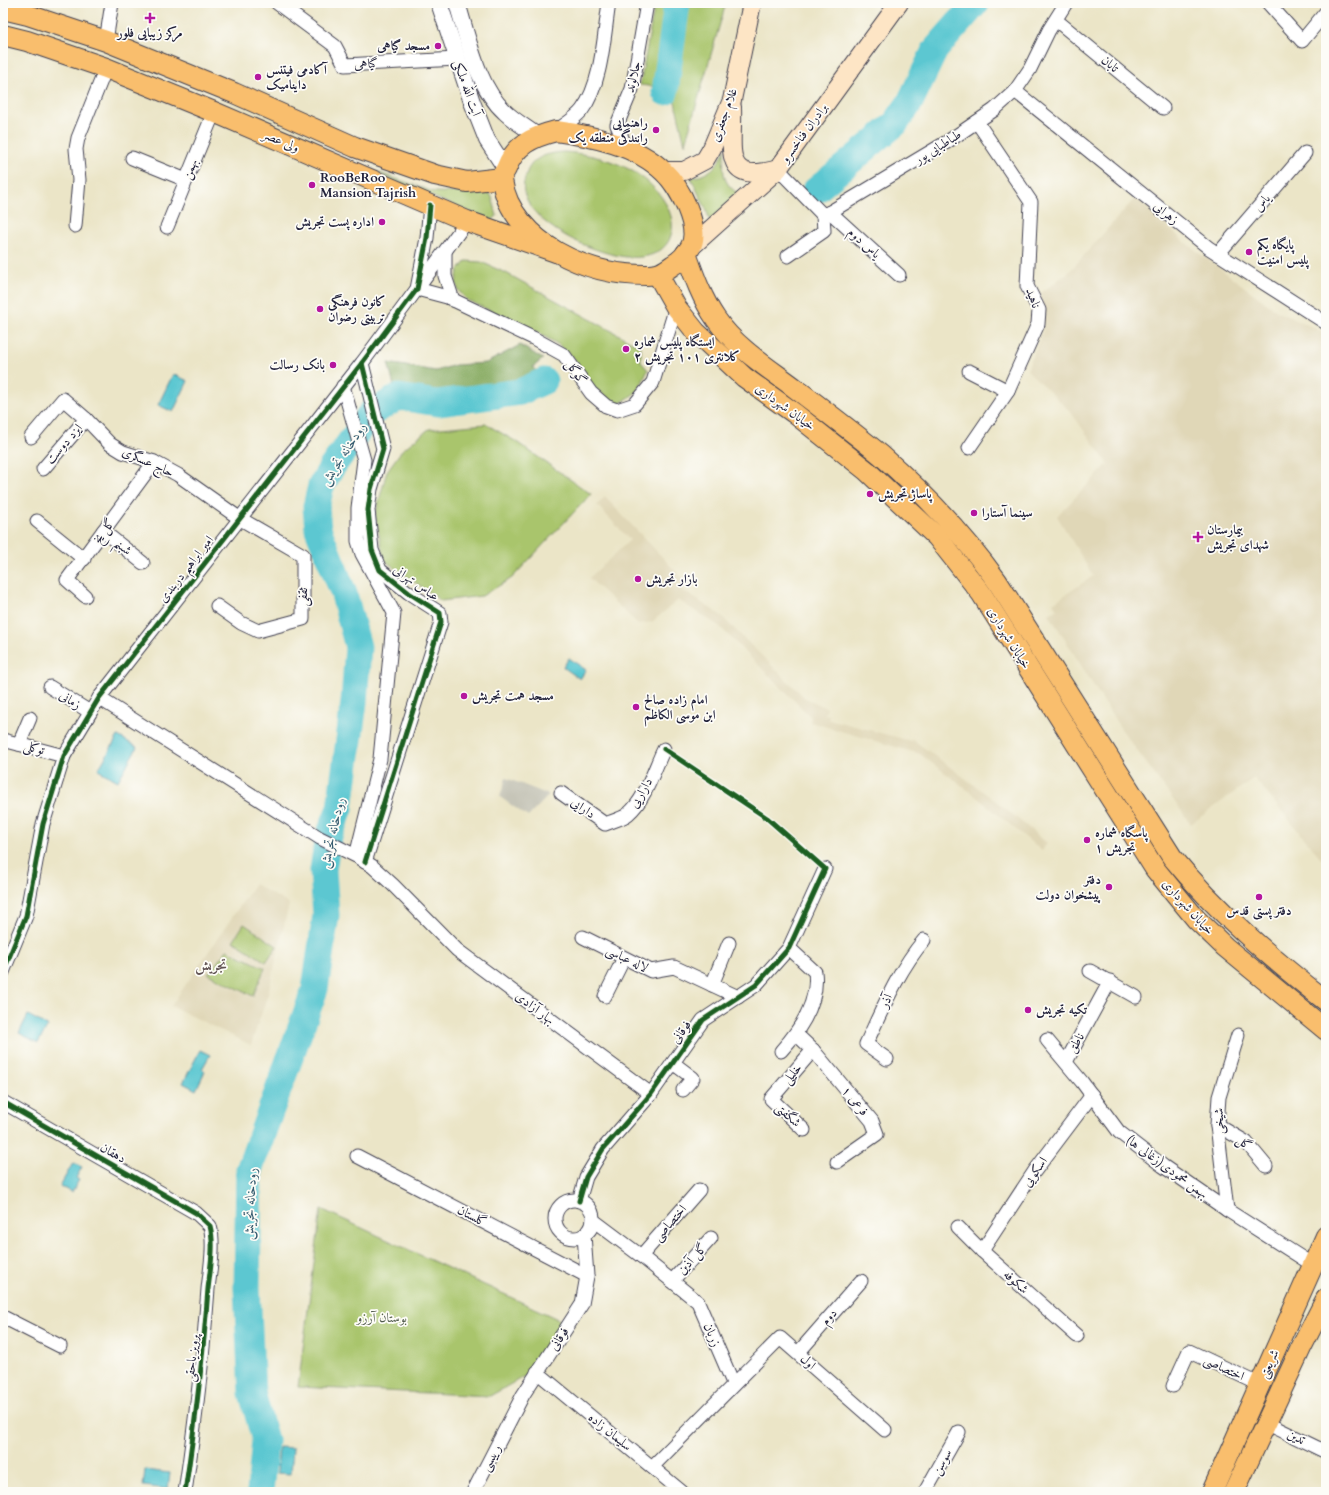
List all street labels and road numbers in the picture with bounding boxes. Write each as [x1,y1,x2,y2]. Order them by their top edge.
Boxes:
street label: تابان [1097,51,1123,77]
street label: گیاهی [354,54,378,74]
street label: آیت الله ملکی [449,57,488,120]
street label: جلالوند [621,59,645,95]
street label: غلام جعفری [706,86,744,145]
street label: برادران فناخسرو [775,99,832,168]
street label: ولی عصر [258,125,302,157]
street label: طباطبایی پور [909,126,965,170]
street label: بهمن [178,156,202,182]
street label: یاس [1249,189,1276,216]
street label: زهرایی [1149,197,1183,229]
street label: یاس دوم [842,223,886,265]
street label: ناهید [1021,285,1045,311]
street label: گوگل [561,356,591,388]
street label: خیابان شهرداری [751,379,819,435]
street label: ایزد دوست [41,420,87,468]
street label: حاج عسگری [118,443,177,483]
street label: گل یخ [89,515,121,549]
street label: امیر ابراهیم دربندی [154,532,221,609]
street label: شبنم [108,534,136,563]
street label: عباس تهرانی [389,561,443,605]
street label: ثقفی [294,587,313,607]
street label: خیابان شهرداری [983,604,1035,672]
street label: زمانی [56,686,84,714]
street label: توکلی [21,737,47,760]
street label: داراریی [625,774,657,812]
street label: دارایی [567,793,599,823]
street label: خیابان شهرداری [1158,875,1218,939]
street label: لاله عباسی [603,941,651,977]
street label: بهار آزادی [512,987,558,1029]
street label: آذر [874,990,898,1013]
street label: فوقانی [667,1017,696,1047]
street label: ناطق [1063,1030,1089,1056]
street label: خلیلی [778,1060,807,1089]
street label: فرعی ۱ [837,1082,873,1120]
street label: شگفتی [771,1098,805,1132]
street label: شیخی [1210,1108,1228,1134]
street label: بهمن محمودی(زغالی ها) [1122,1131,1212,1203]
street label: گل [1232,1131,1256,1155]
street label: دهقان [97,1138,129,1168]
street label: اسکویی [1018,1153,1052,1191]
street label: گلستان [454,1201,490,1231]
street label: اختصاصی [649,1201,691,1245]
street label: گل آذین [673,1239,711,1279]
street label: شکوفه [999,1266,1033,1298]
street label: دوم [817,1305,843,1331]
street label: زربان [699,1320,725,1350]
street label: فوقانی [545,1324,573,1354]
street label: پرویز یاحقی [181,1332,205,1383]
street label: شریعتی [1255,1347,1283,1381]
street label: اول [796,1350,820,1374]
street label: اختصاصی [1201,1351,1248,1385]
street label: سلیمان زاده [584,1409,636,1455]
street label: تدین [1284,1425,1309,1449]
street label: رییسی [476,1441,506,1475]
street label: سوسن [927,1446,957,1478]

